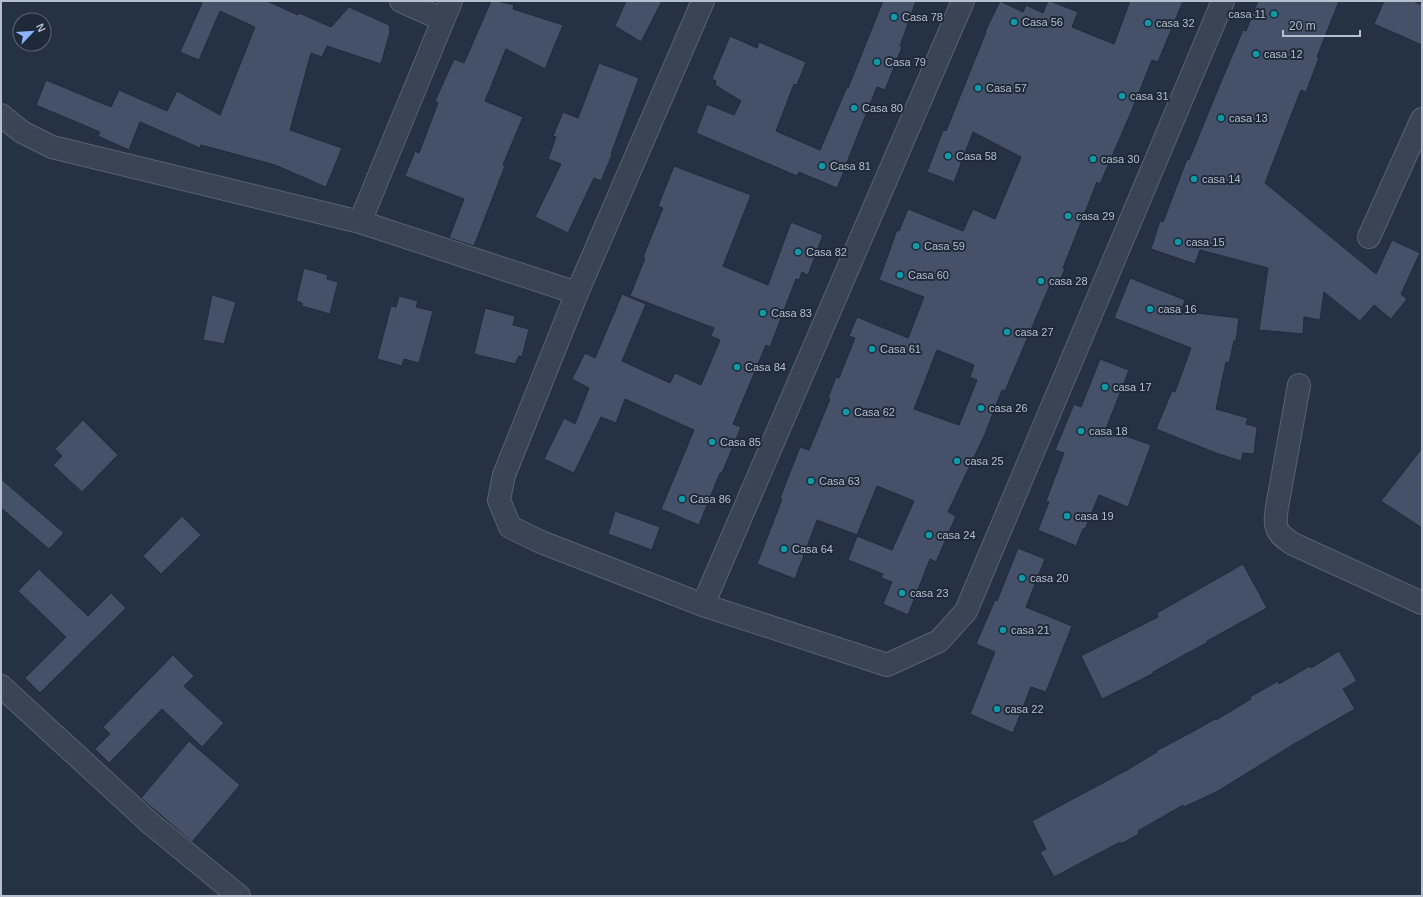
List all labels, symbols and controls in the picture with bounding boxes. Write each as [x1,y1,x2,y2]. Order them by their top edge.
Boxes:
place label: casa 11 [1228,8,1266,20]
marker: casa 11 [1269,9,1279,19]
place label: Casa 78 [902,11,943,23]
north arrow [12,12,52,52]
marker: Casa 78 [889,12,899,22]
scale bar [1283,12,1360,38]
place label: Casa 56 [1022,16,1063,28]
marker: Casa 56 [1009,17,1019,27]
place label: casa 32 [1156,17,1195,29]
marker: casa 32 [1143,18,1153,28]
text: 20 m [1289,19,1316,33]
text: N [34,22,48,34]
place label: casa 12 [1264,48,1303,60]
marker: casa 12 [1251,49,1261,59]
place label: Casa 79 [885,56,926,68]
marker: Casa 79 [872,57,882,67]
place label: Casa 57 [986,82,1027,94]
marker: Casa 57 [973,83,983,93]
place label: casa 31 [1130,90,1169,102]
marker: casa 31 [1117,91,1127,101]
place label: Casa 80 [862,102,903,114]
marker: Casa 80 [849,103,859,113]
place label: casa 13 [1229,112,1268,124]
marker: casa 13 [1216,113,1226,123]
place label: Casa 58 [956,150,997,162]
marker: Casa 58 [943,151,953,161]
place label: casa 30 [1101,153,1140,165]
marker: casa 30 [1088,154,1098,164]
place label: Casa 81 [830,160,871,172]
marker: Casa 81 [817,161,827,171]
place label: casa 14 [1202,173,1241,185]
marker: casa 14 [1189,174,1199,184]
place label: casa 29 [1076,210,1115,222]
marker: casa 29 [1063,211,1073,221]
place label: casa 15 [1186,236,1225,248]
marker: casa 15 [1173,237,1183,247]
place label: Casa 59 [924,240,965,252]
marker: Casa 59 [911,241,921,251]
place label: Casa 82 [806,246,847,258]
marker: Casa 82 [793,247,803,257]
place label: Casa 60 [908,269,949,281]
marker: Casa 60 [895,270,905,280]
place label: casa 28 [1049,275,1088,287]
marker: casa 28 [1036,276,1046,286]
place label: casa 16 [1158,303,1197,315]
marker: casa 16 [1145,304,1155,314]
place label: Casa 83 [771,307,812,319]
marker: Casa 83 [758,308,768,318]
place label: casa 27 [1015,326,1054,338]
marker: casa 27 [1002,327,1012,337]
place label: Casa 61 [880,343,921,355]
marker: Casa 61 [867,344,877,354]
place label: Casa 84 [745,361,786,373]
marker: Casa 84 [732,362,742,372]
place label: casa 17 [1113,381,1152,393]
marker: casa 17 [1100,382,1110,392]
place label: casa 26 [989,402,1028,414]
marker: casa 26 [976,403,986,413]
place label: Casa 62 [854,406,895,418]
marker: Casa 62 [841,407,851,417]
place label: casa 18 [1089,425,1128,437]
marker: casa 18 [1076,426,1086,436]
place label: Casa 85 [720,436,761,448]
marker: Casa 85 [707,437,717,447]
place label: casa 25 [965,455,1004,467]
marker: casa 25 [952,456,962,466]
place label: Casa 63 [819,475,860,487]
marker: Casa 63 [806,476,816,486]
place label: Casa 86 [690,493,731,505]
marker: Casa 86 [677,494,687,504]
place label: casa 19 [1075,510,1114,522]
marker: casa 19 [1062,511,1072,521]
place label: casa 24 [937,529,976,541]
marker: casa 24 [924,530,934,540]
place label: Casa 64 [792,543,833,555]
marker: Casa 64 [779,544,789,554]
place label: casa 20 [1030,572,1069,584]
marker: casa 20 [1017,573,1027,583]
place label: casa 23 [910,587,949,599]
marker: casa 23 [897,588,907,598]
place label: casa 21 [1011,624,1050,636]
marker: casa 21 [998,625,1008,635]
place label: casa 22 [1005,703,1044,715]
marker: casa 22 [992,704,1002,714]

